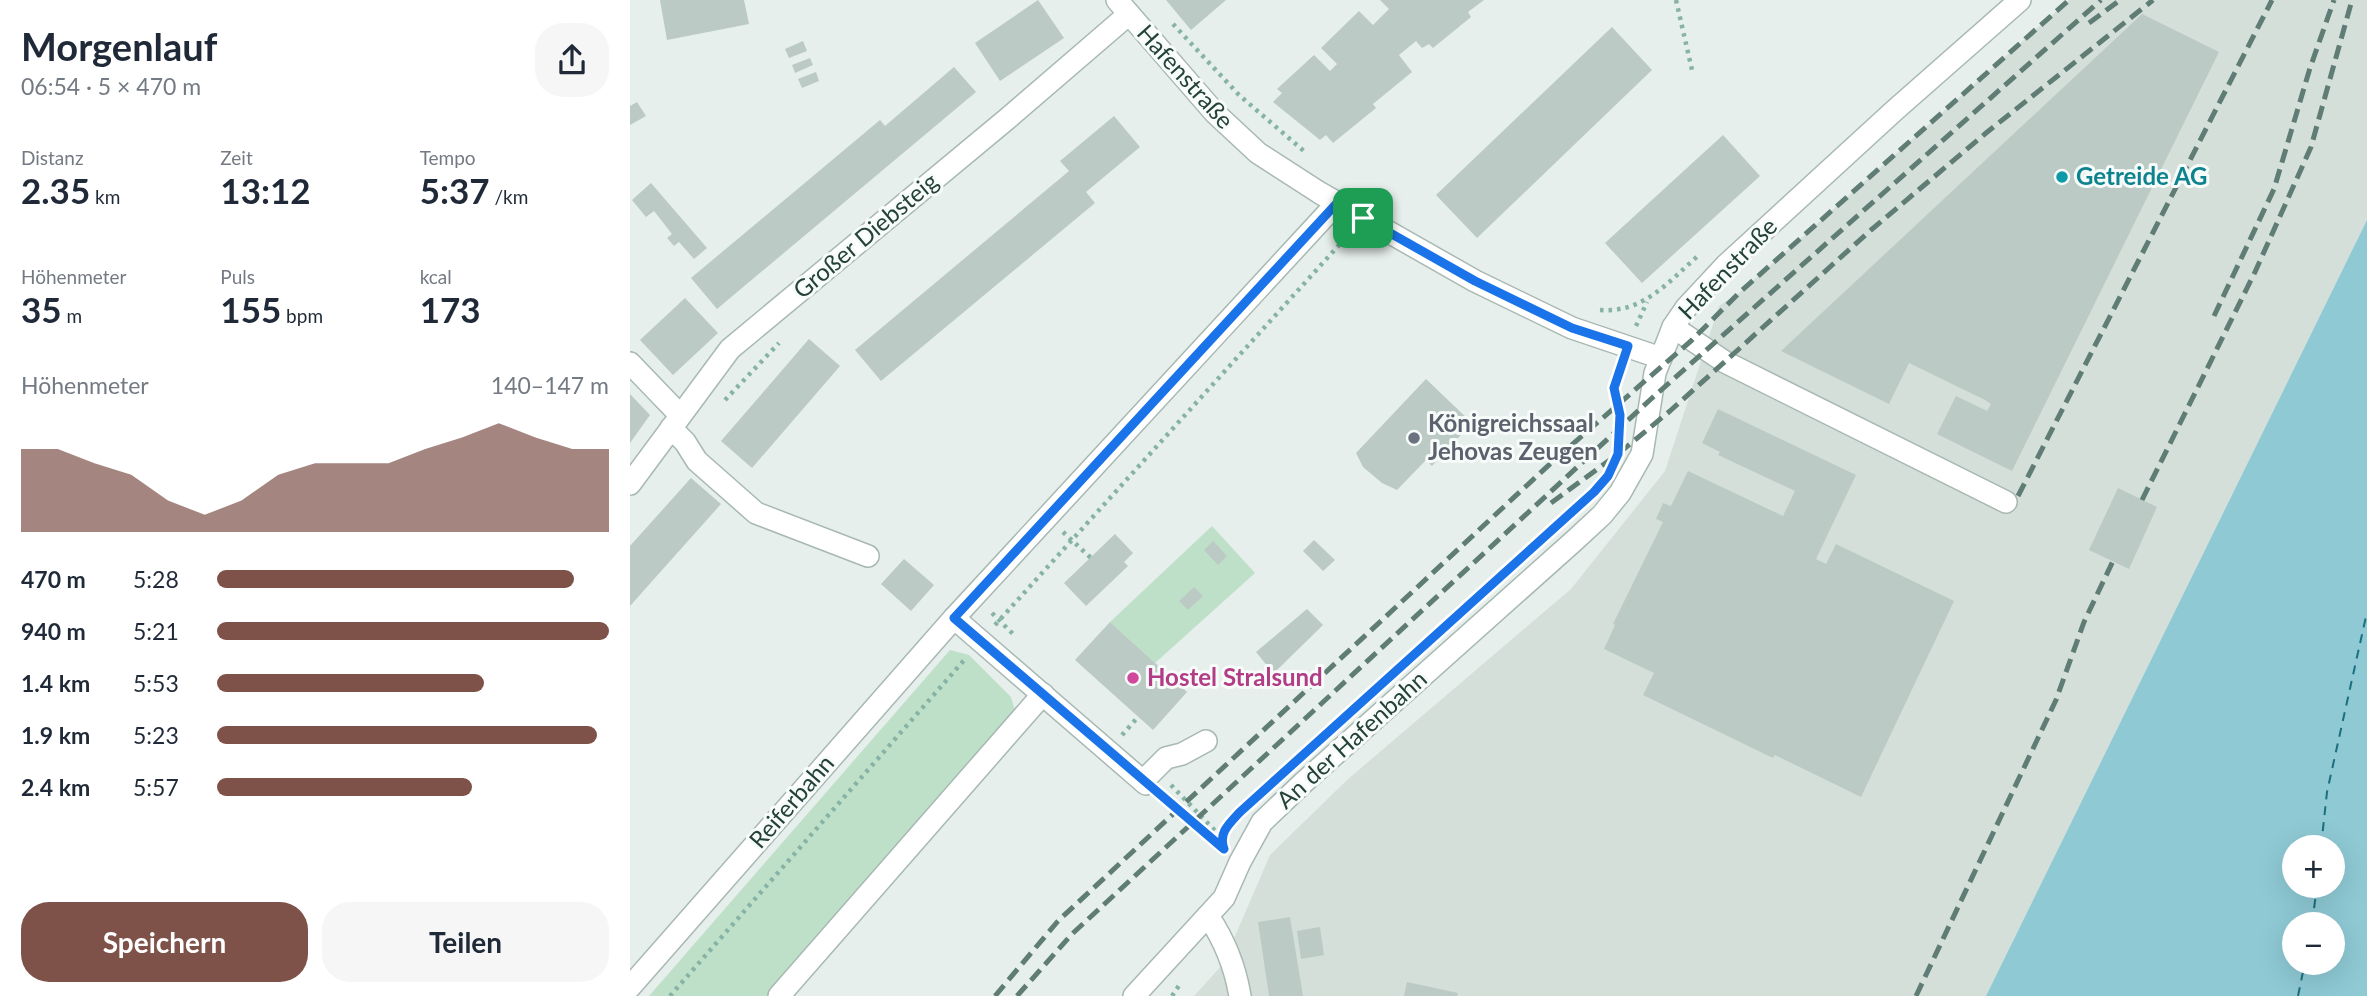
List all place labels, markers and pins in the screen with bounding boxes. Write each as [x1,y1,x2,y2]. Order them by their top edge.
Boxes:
place label: Getreide AG [2076,161,2207,190]
marker: Getreide AG [2054,169,2070,185]
pin [1333,188,1393,248]
place label: Königreichssaal Jehovas Zeugen [1428,408,1598,465]
marker: Königreichssaal Jehovas Zeugen [1406,430,1422,446]
place label: Hostel Stralsund [1147,662,1323,691]
marker: Hostel Stralsund [1125,670,1141,686]

